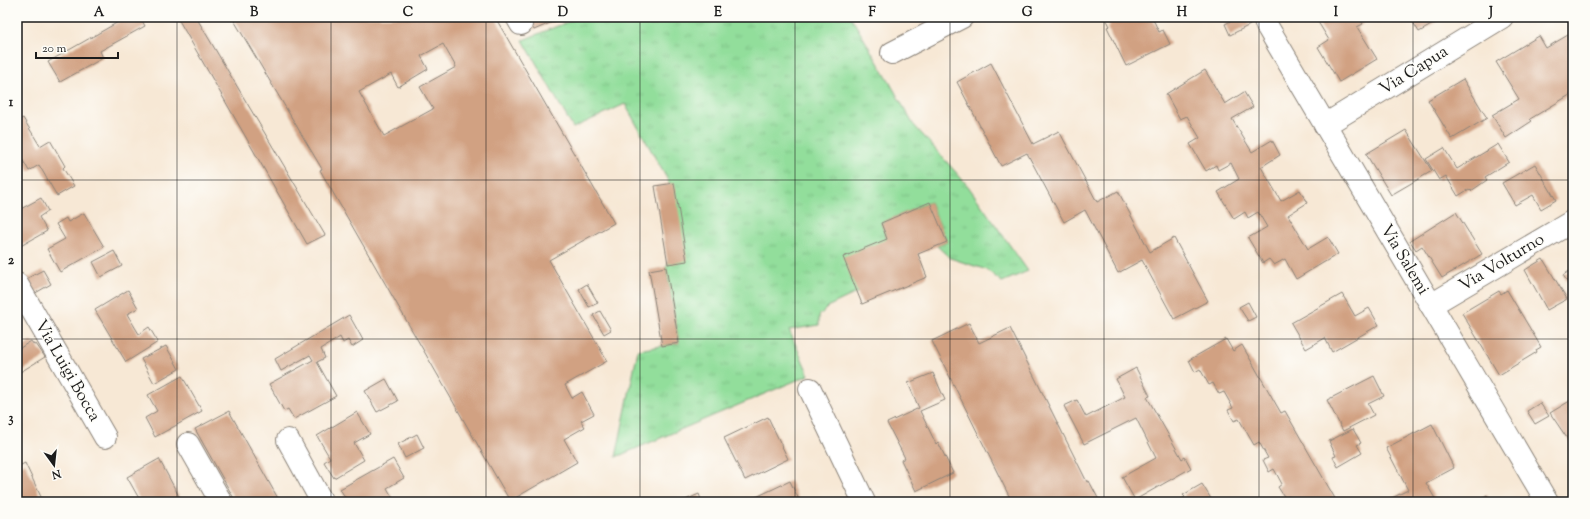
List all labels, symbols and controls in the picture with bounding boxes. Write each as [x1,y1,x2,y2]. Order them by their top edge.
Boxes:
text: A [94,4,105,22]
text: B [250,4,259,22]
text: C [403,4,413,22]
text: D [558,4,568,22]
text: E [714,4,722,22]
text: F [868,4,876,22]
text: G [1022,4,1033,22]
text: H [1177,4,1188,22]
text: I [1334,4,1339,22]
text: J [1488,4,1493,22]
scale bar [36,34,118,60]
text: 20 m [42,40,67,58]
street label: Via Capua [1375,40,1453,102]
text: 1 [9,94,14,112]
street label: Via Salemi [1374,220,1435,300]
street label: Via Volturno [1455,228,1549,298]
text: 2 [8,252,15,270]
street label: Via Luigi Bocca [28,316,106,426]
text: 3 [8,410,14,428]
north arrow [34,445,74,485]
text: N [50,465,64,483]

